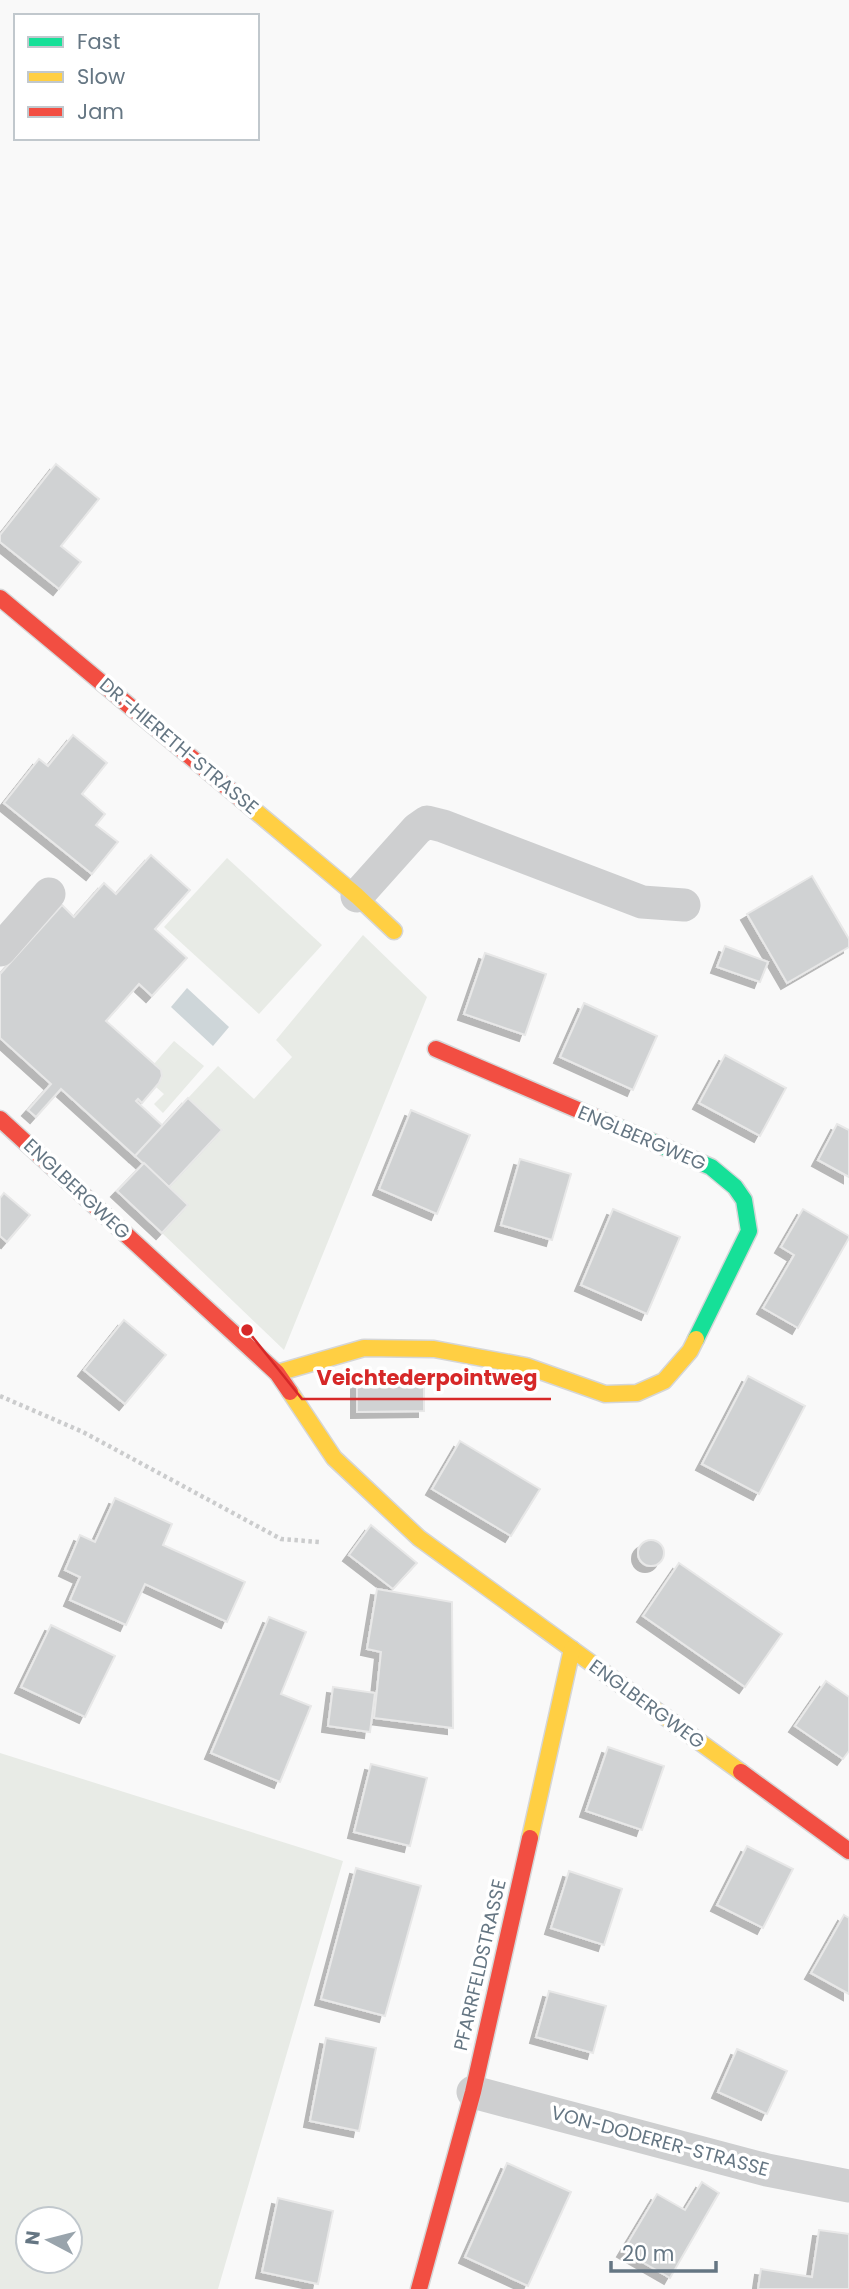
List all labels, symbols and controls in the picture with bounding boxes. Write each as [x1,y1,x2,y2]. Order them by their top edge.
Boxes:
legend [14,14,259,140]
text: Fast [77,27,120,56]
text: Slow [77,62,125,91]
text: Jam [77,97,124,126]
street label: DR.-HIERETH-STRASSE [94,671,264,821]
street label: ENGLBERGWEG [574,1099,710,1177]
street label: ENGLBERGWEG [18,1132,136,1246]
callout: Veichtederpointweg [302,1357,551,1399]
text: Veichtederpointweg [317,1363,537,1392]
street label: ENGLBERGWEG [584,1653,710,1755]
street label: PFARRFELDSTRASSE [447,1877,513,2053]
street label: VON-DODERER-STRASSE [548,2099,772,2183]
north arrow [14,2205,84,2275]
text: N [18,2229,47,2247]
scale bar [611,2230,716,2274]
text: 20 m [622,2239,675,2268]

